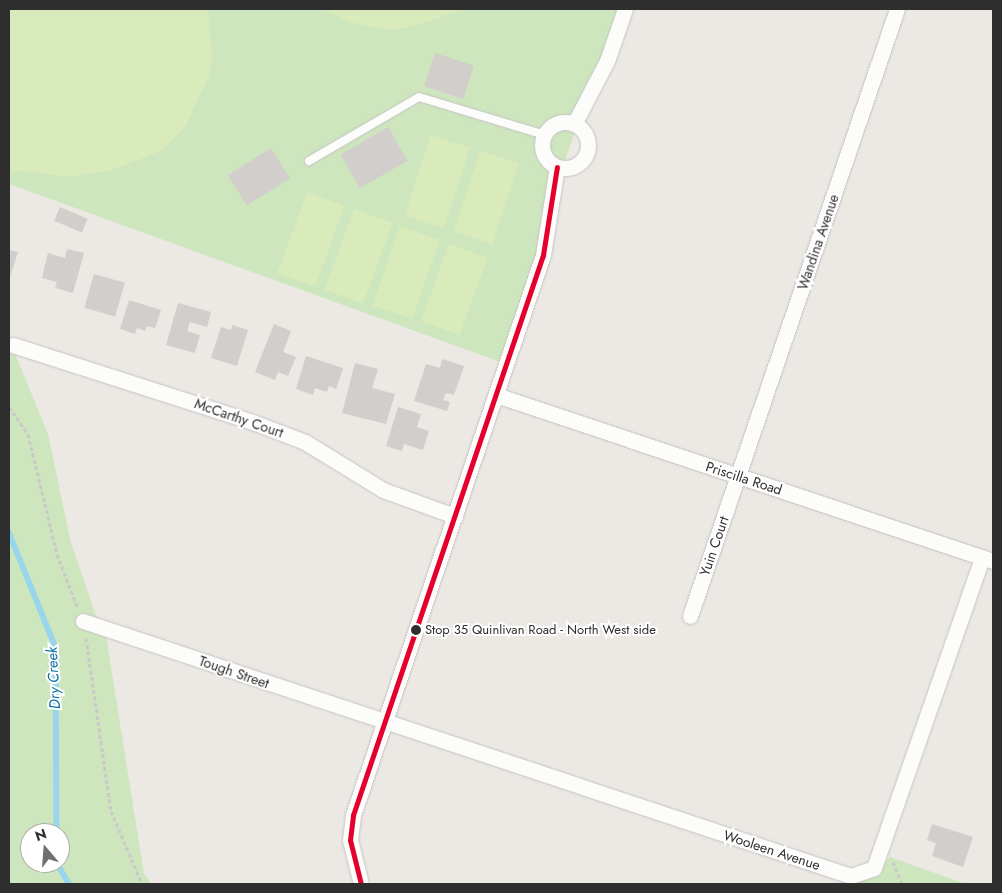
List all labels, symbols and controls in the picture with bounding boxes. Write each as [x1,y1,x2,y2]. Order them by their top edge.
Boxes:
street label: Wandina Avenue [794,192,842,292]
street label: McCarthy Court [192,395,286,441]
street label: Priscilla Road [704,458,784,498]
street label: Yuin Court [696,514,732,578]
place label: Stop 35 Quinlivan Road - North West side [425,622,656,638]
marker: Stop 35 Quinlivan Road - North West side [411,625,421,635]
water label: Dry Creek [43,646,65,710]
street label: Tough Street [197,652,271,692]
north arrow [20,823,70,873]
text: N [32,823,49,846]
street label: Wooleen Avenue [721,826,823,874]

